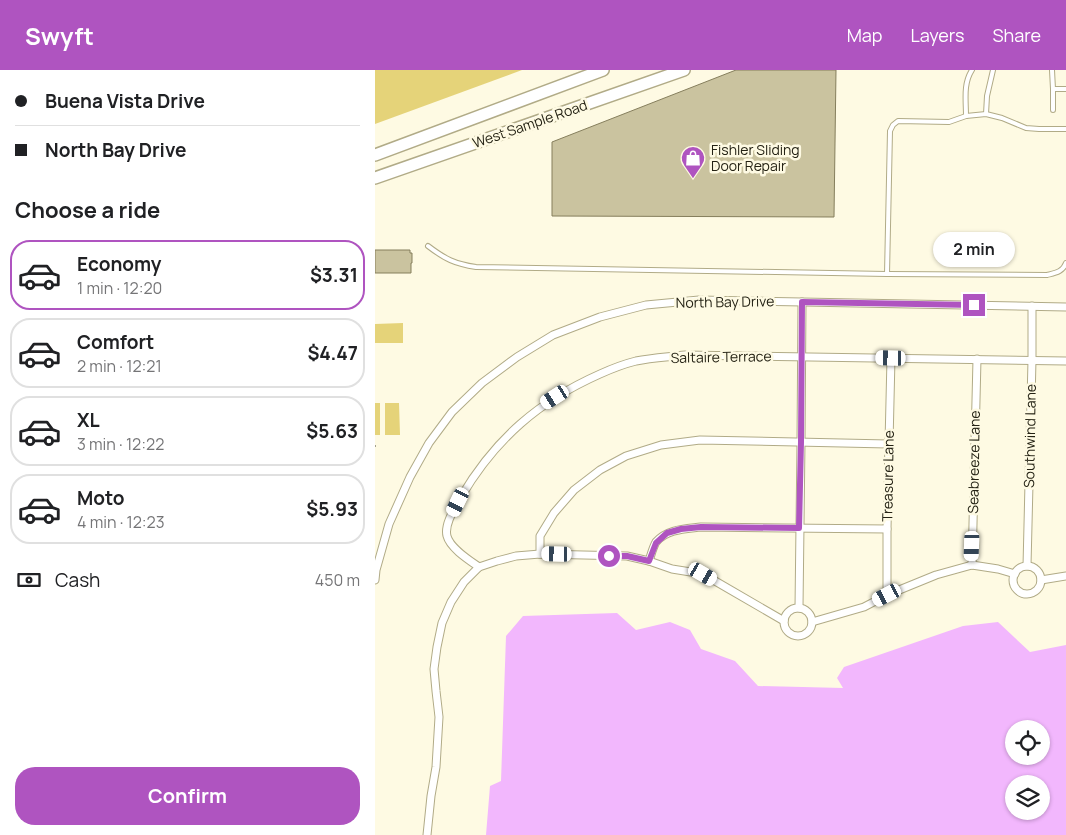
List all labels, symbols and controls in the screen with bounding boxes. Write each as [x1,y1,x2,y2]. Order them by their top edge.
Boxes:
text: Swyft [25,19,94,52]
text: Map [847,23,882,47]
text: Layers [910,23,964,47]
text: Share [992,23,1041,47]
text: Buena Vista Drive [45,88,205,114]
street label: West Sample Road [470,95,590,152]
text: North Bay Drive [45,137,186,163]
place label: Fishler Sliding Door Repair [711,140,800,175]
shop icon: Fishler Sliding Door Repair [680,145,706,179]
text: Choose a ride [15,195,160,225]
callout: 2 min [933,232,1015,268]
text: 2 min [953,238,995,260]
text: Economy [77,251,161,277]
icon: car [17,253,62,298]
text: $3.31 [310,262,358,288]
text: 1 min · 12:20 [77,277,162,299]
street label: North Bay Drive [676,291,774,312]
route end [963,294,985,316]
text: Comfort [77,329,154,355]
icon: car [17,331,62,376]
text: $4.47 [307,340,358,366]
street label: Saltaire Terrace [670,346,772,367]
car [875,350,906,366]
text: 2 min · 12:21 [77,355,162,377]
car [538,383,571,411]
street label: Southwind Lane [1019,384,1040,488]
text: XL [77,407,100,433]
icon: car [17,409,62,454]
street label: Seabreeze Lane [963,410,984,514]
text: $5.63 [306,418,358,444]
street label: Treasure Lane [877,430,898,522]
text: 3 min · 12:22 [77,433,164,455]
text: Moto [77,485,124,511]
car [444,485,471,519]
icon: car [17,487,62,532]
text: $5.93 [306,496,358,522]
text: 4 min · 12:23 [77,511,165,533]
car [963,531,980,561]
route start [598,545,620,567]
car [541,546,572,562]
car [686,560,719,588]
icon: cash [15,566,43,594]
text: Cash [55,567,100,593]
text: 450 m [315,569,360,591]
car [870,582,903,608]
map controls [1005,720,1050,820]
button: locate [1005,720,1050,765]
button: Confirm [15,767,360,825]
button: layers [1005,775,1050,820]

